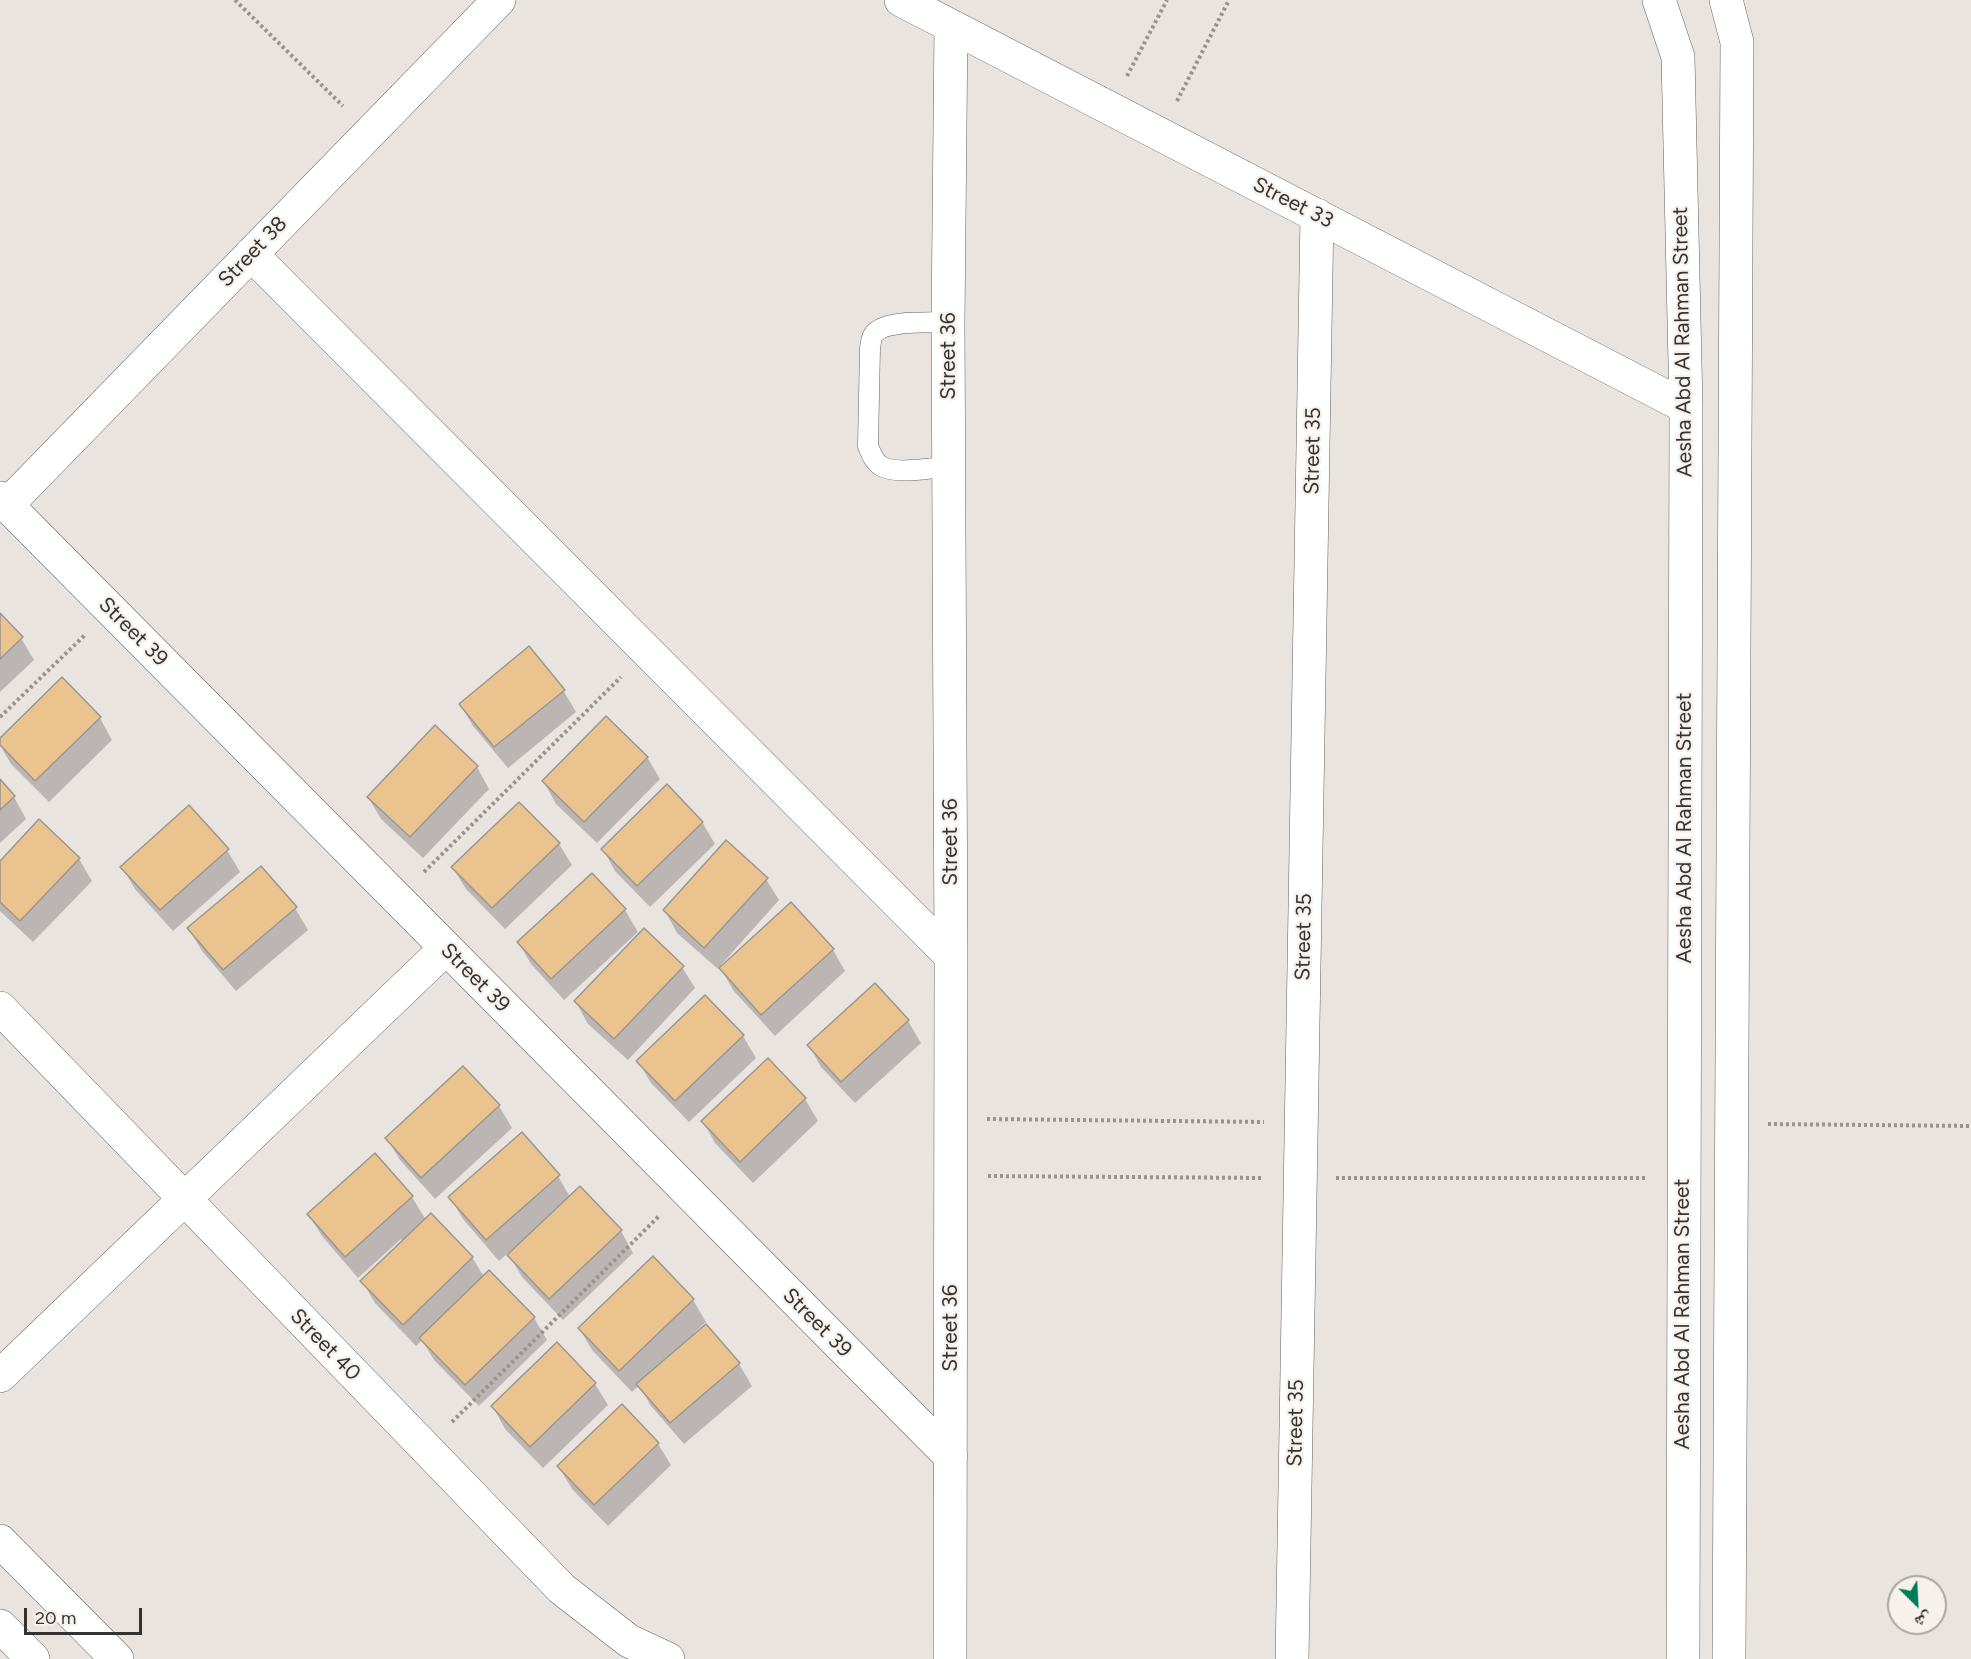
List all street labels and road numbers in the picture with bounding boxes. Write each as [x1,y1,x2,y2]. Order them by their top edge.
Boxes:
street label: Street 33 [1249,172,1337,234]
street label: Aesha Abd Al Rahman Street [1668,206,1698,478]
street label: Street 38 [213,211,293,293]
street label: Street 36 [936,312,962,400]
street label: Street 35 [1300,407,1326,495]
street label: Street 39 [93,592,173,672]
street label: Aesha Abd Al Rahman Street [1672,693,1698,963]
street label: Street 36 [938,798,964,886]
street label: Street 35 [1291,893,1317,981]
street label: Street 39 [435,938,515,1018]
street label: Aesha Abd Al Rahman Street [1670,1179,1696,1449]
street label: Street 39 [777,1283,857,1363]
street label: Street 36 [938,1284,964,1372]
street label: Street 40 [285,1304,365,1386]
street label: Street 35 [1283,1379,1309,1467]

